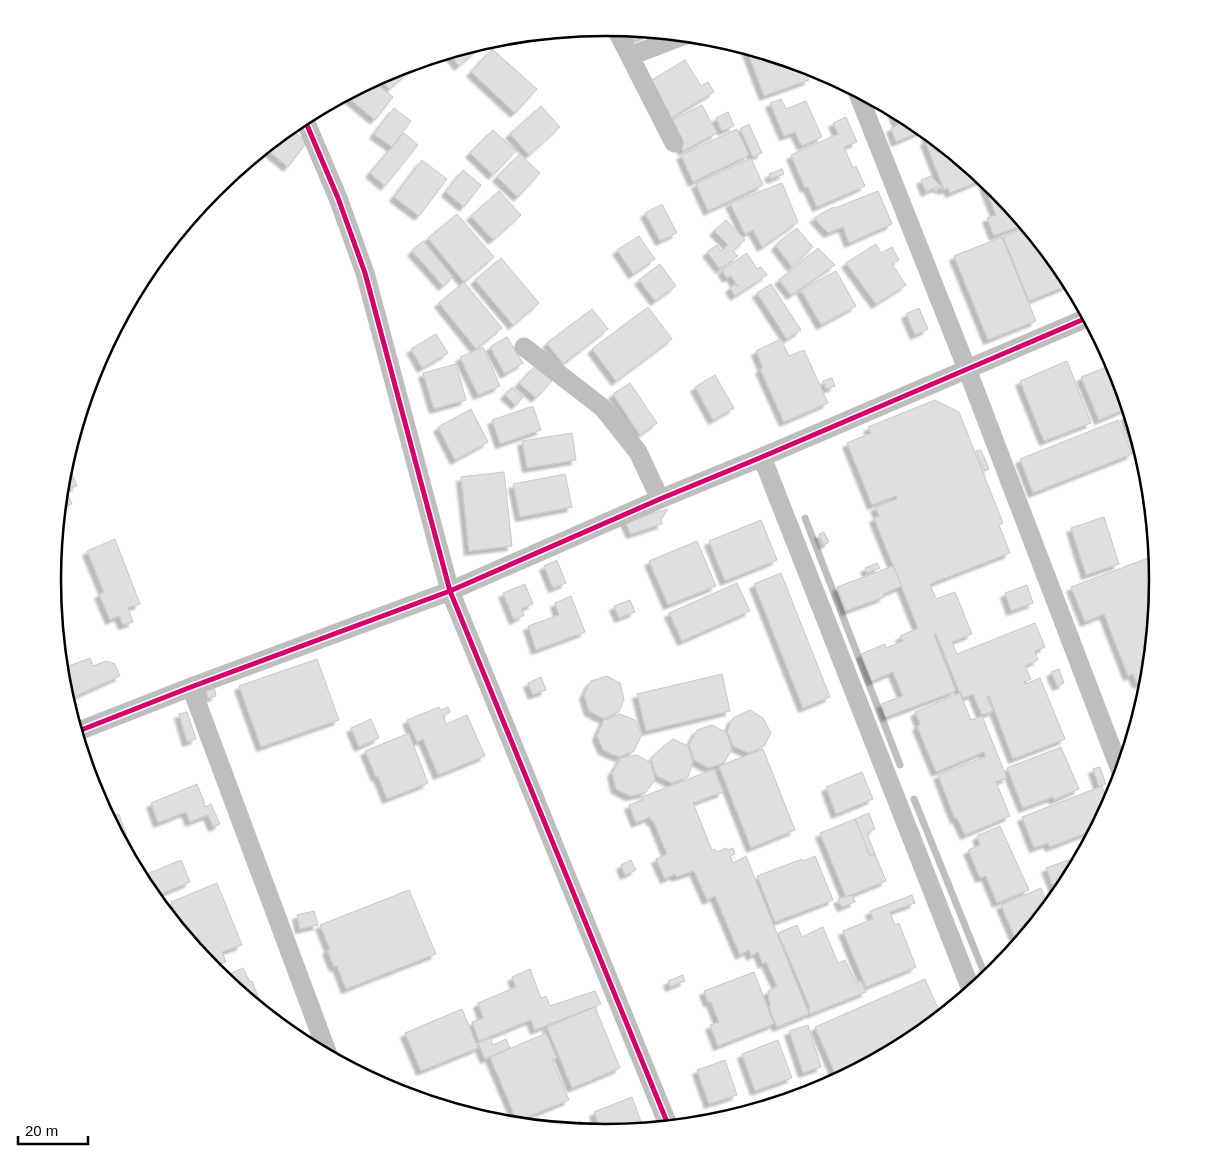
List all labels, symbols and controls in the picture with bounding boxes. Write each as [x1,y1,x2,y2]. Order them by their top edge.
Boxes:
scale bar [18,1114,88,1146]
text: 20 m [25,1122,58,1139]

